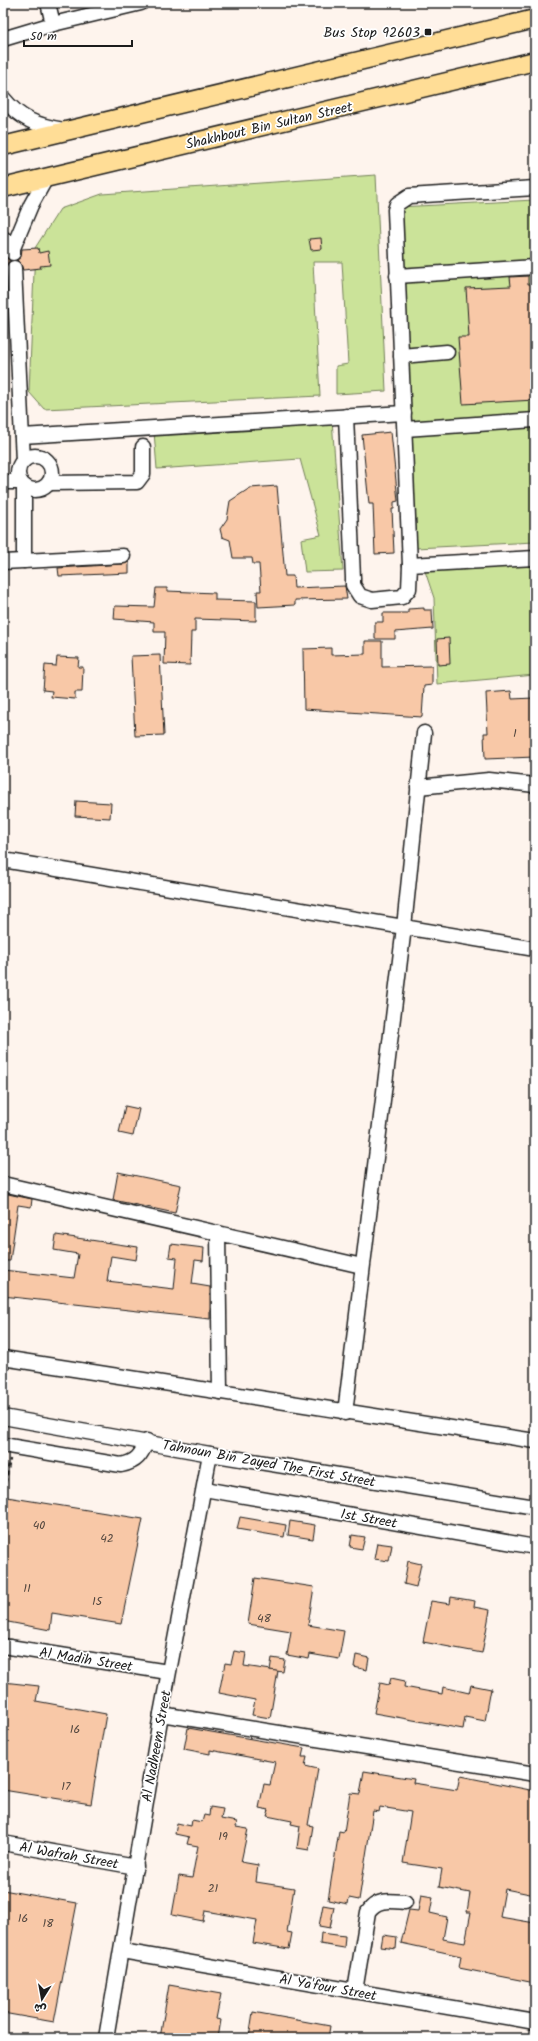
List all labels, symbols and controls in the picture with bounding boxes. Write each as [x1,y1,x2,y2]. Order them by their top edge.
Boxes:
scale bar [24,22,132,48]
place label: Bus Stop 92603 [324,22,420,44]
text: 50 m [30,27,57,46]
marker: Bus Stop 92603 [423,27,433,37]
street label: Shakhbout Bin Sultan Street [184,96,355,156]
house number: 1 [513,724,517,743]
street label: Tahnoun Bin Zayed The First Street [161,1434,378,1494]
street label: 1st Street [339,1503,399,1535]
house number: 40 [33,1516,45,1535]
house number: 42 [100,1529,114,1548]
house number: 11 [23,1579,31,1598]
house number: 15 [92,1592,104,1611]
house number: 48 [257,1609,272,1628]
street label: Al Madih Street [38,1642,135,1678]
street label: Al Nadheem Street [136,1688,178,1804]
house number: 16 [70,1720,80,1739]
house number: 17 [61,1777,71,1796]
house number: 19 [218,1827,228,1846]
street label: Al Wafrah Street [18,1836,121,1876]
house number: 21 [208,1879,219,1898]
house number: 16 [18,1909,28,1928]
house number: 18 [43,1914,54,1933]
street label: Al Ya'four Street [278,1969,379,2007]
north arrow [22,1979,62,2019]
text: ش [33,1998,48,2018]

